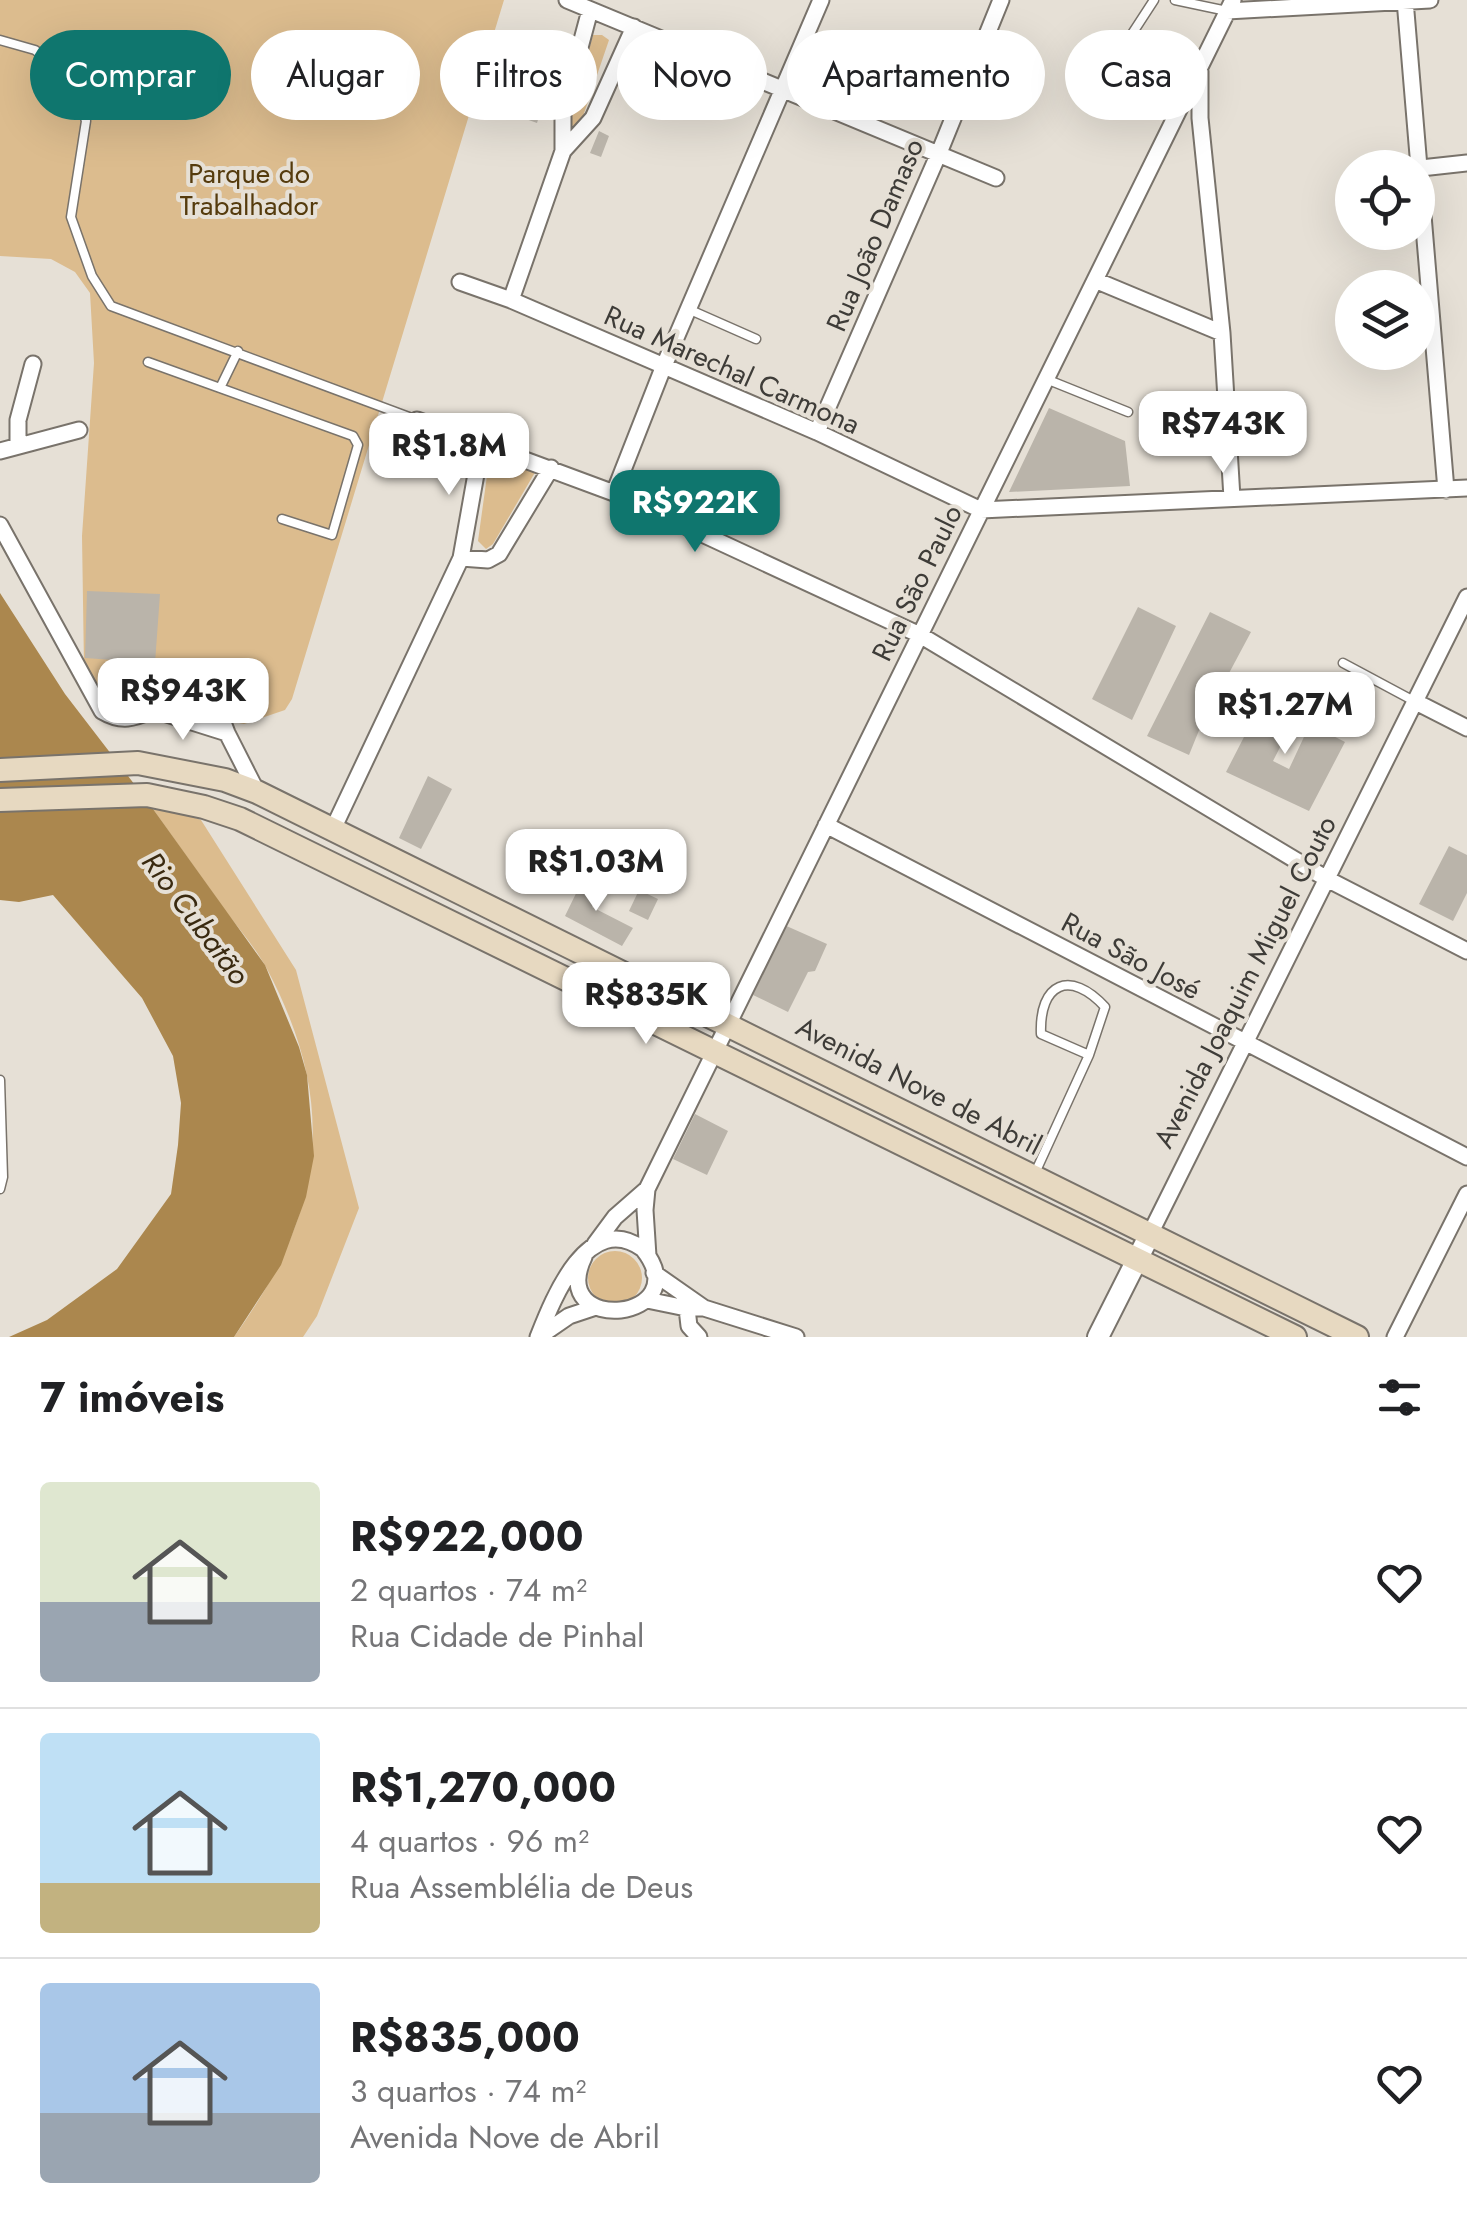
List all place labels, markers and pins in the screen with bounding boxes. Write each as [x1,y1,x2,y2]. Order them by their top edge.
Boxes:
pin: R$743K [1142,391,1304,476]
pin: R$1.8M [368,413,530,498]
pin: R$922K [614,470,776,555]
pin: R$943K [102,658,264,743]
pin: R$1.27M [1193,672,1377,757]
pin: R$1.03M [504,829,688,914]
pin: R$835K [565,962,727,1047]

